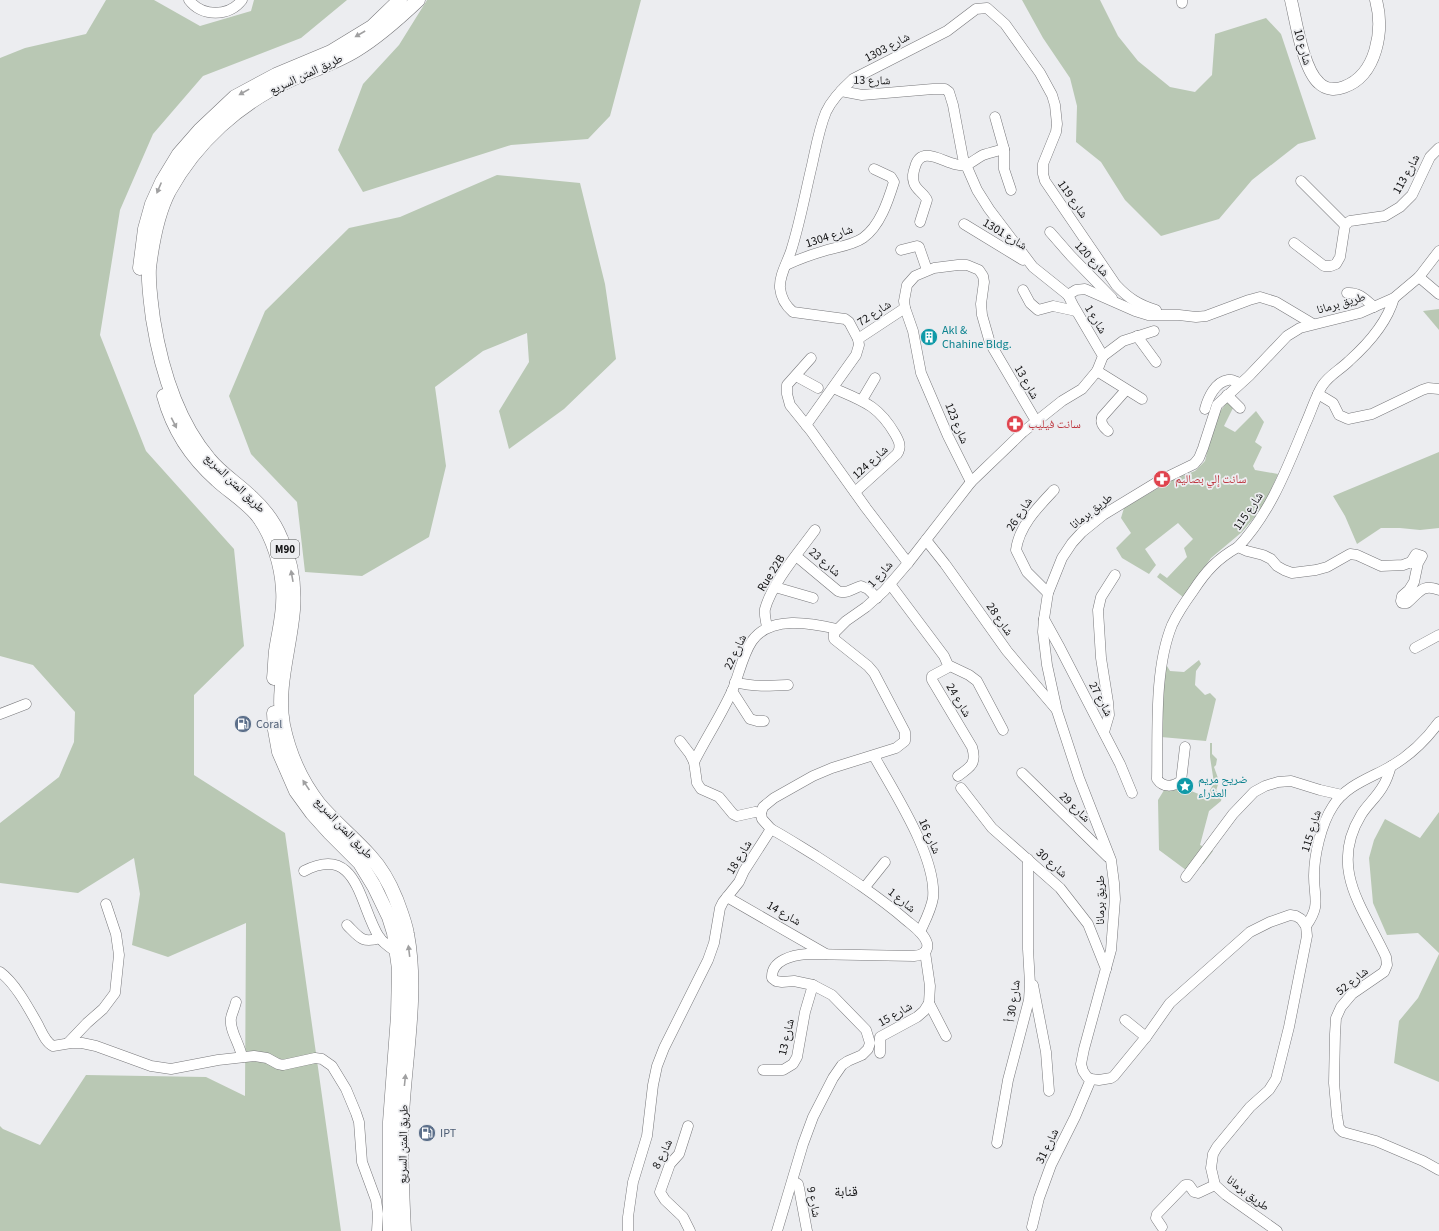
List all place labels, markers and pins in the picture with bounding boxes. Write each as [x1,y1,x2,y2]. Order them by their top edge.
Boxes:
place label: Akl & Chahine Bldg. [942,322,1012,353]
building icon: Akl & Chahine Bldg. [919,327,939,347]
pharmacy icon: سانت فيليب [1005,414,1025,434]
place label: سانت فيليب [1028,416,1081,433]
pharmacy icon: سانت إلي بصاليم [1152,469,1172,489]
place label: سانت إلي بصاليم [1175,471,1246,489]
fuel station icon: Coral [233,714,253,734]
place label: Coral [256,716,282,733]
place label: ضريح مريم العذراء [1198,771,1248,802]
place icon: ضريح مريم العذراء [1175,776,1195,796]
fuel station icon: IPT [417,1123,437,1143]
place label: IPT [440,1125,457,1142]

